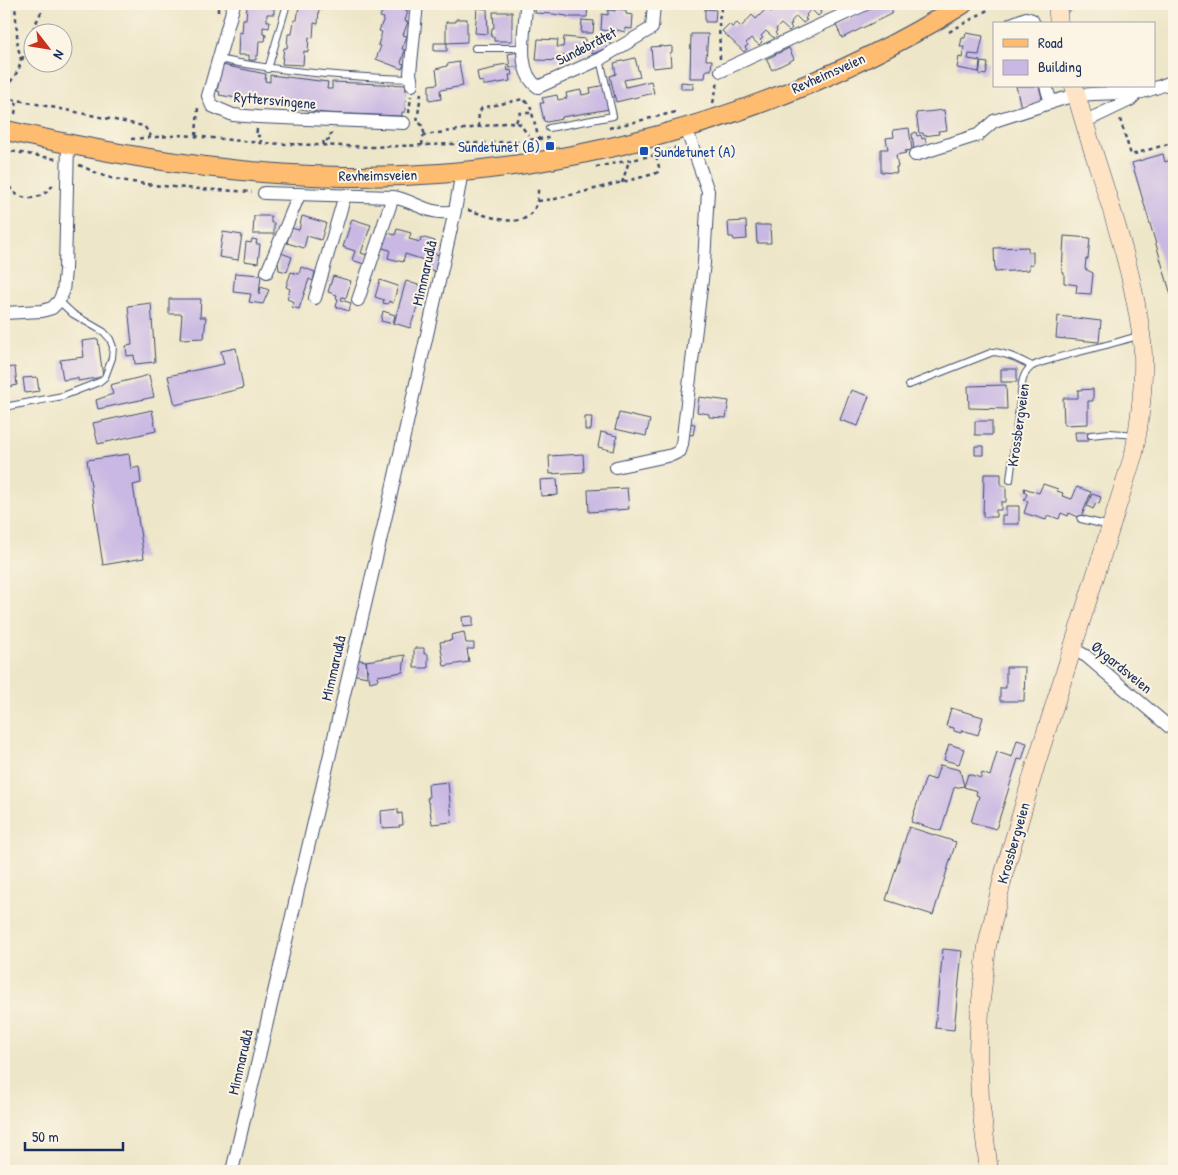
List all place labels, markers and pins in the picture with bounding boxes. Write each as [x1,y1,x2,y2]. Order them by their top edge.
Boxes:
place label: Sundetunet (B) [458,136,540,157]
marker: Sundetunet (B) [544,140,556,152]
place label: Sundetunet (A) [654,141,736,162]
marker: Sundetunet (A) [638,145,650,157]

